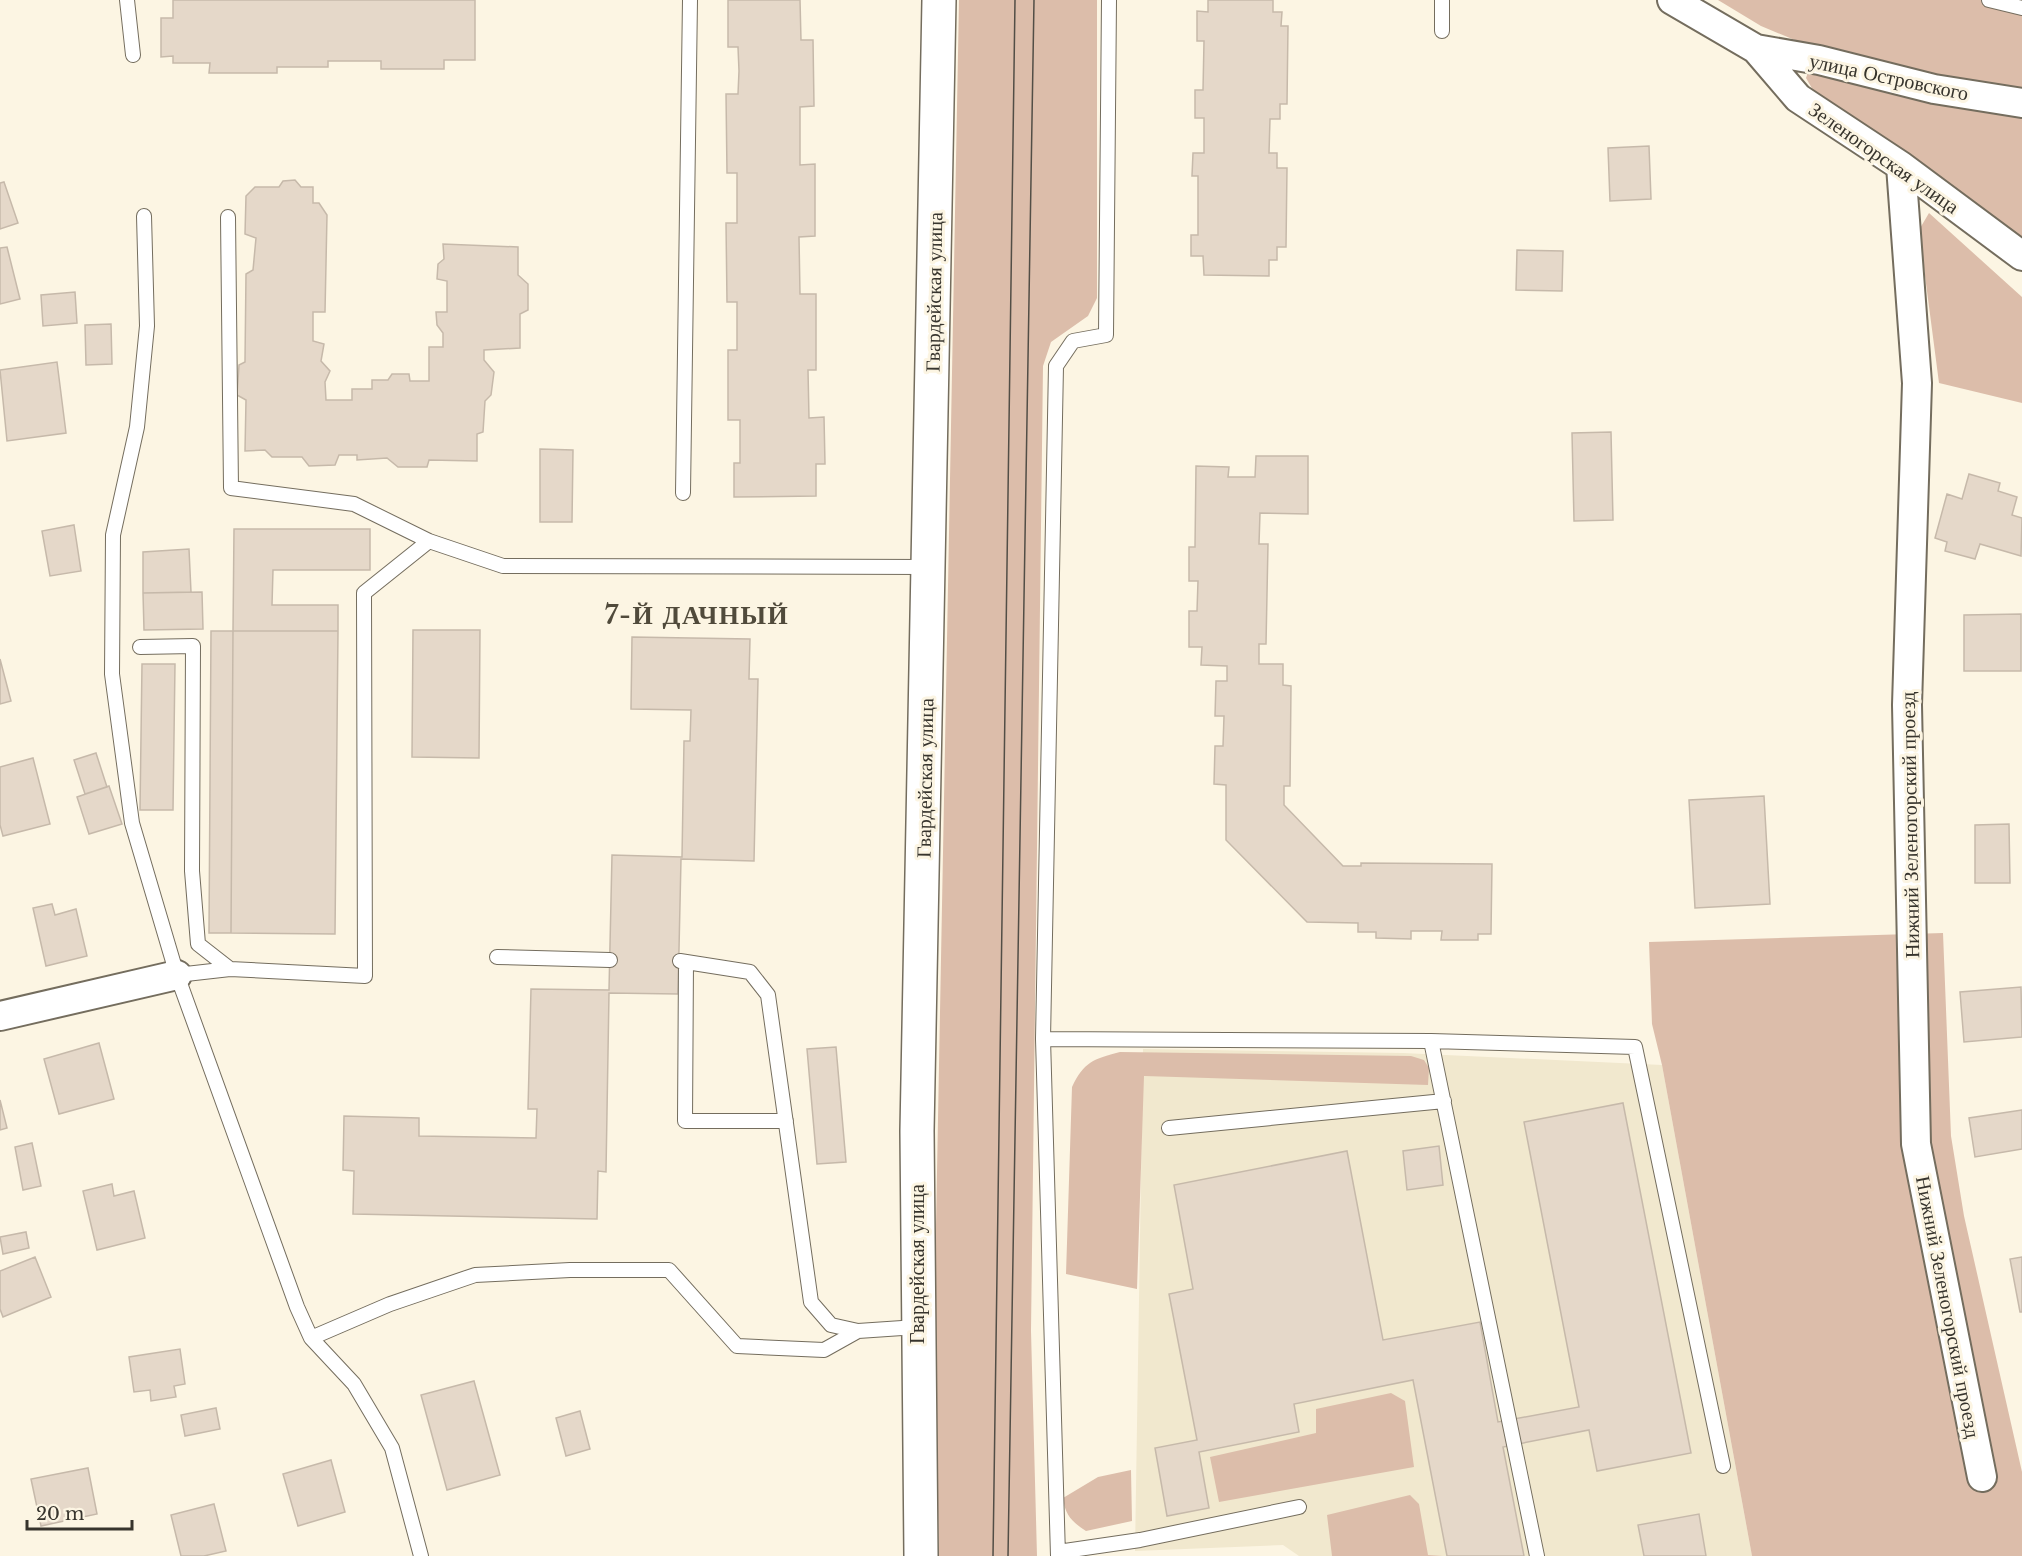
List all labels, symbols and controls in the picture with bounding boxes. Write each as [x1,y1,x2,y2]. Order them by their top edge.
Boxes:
street label: улица Островского [1807,48,1971,106]
street label: Зеленогорская улица [1804,97,1964,219]
street label: Гвардейская улица [921,212,947,372]
district label: 7-Й ДАЧНЫЙ [605,599,789,631]
street label: Нижний Зеленогорский проезд [1896,692,1924,958]
street label: Гвардейская улица [912,698,938,858]
street label: Нижний Зеленогорский проезд [1911,1174,1985,1440]
street label: Гвардейская улица [905,1184,929,1344]
scale bar [27,1493,132,1531]
text: 20 m [36,1503,84,1525]

